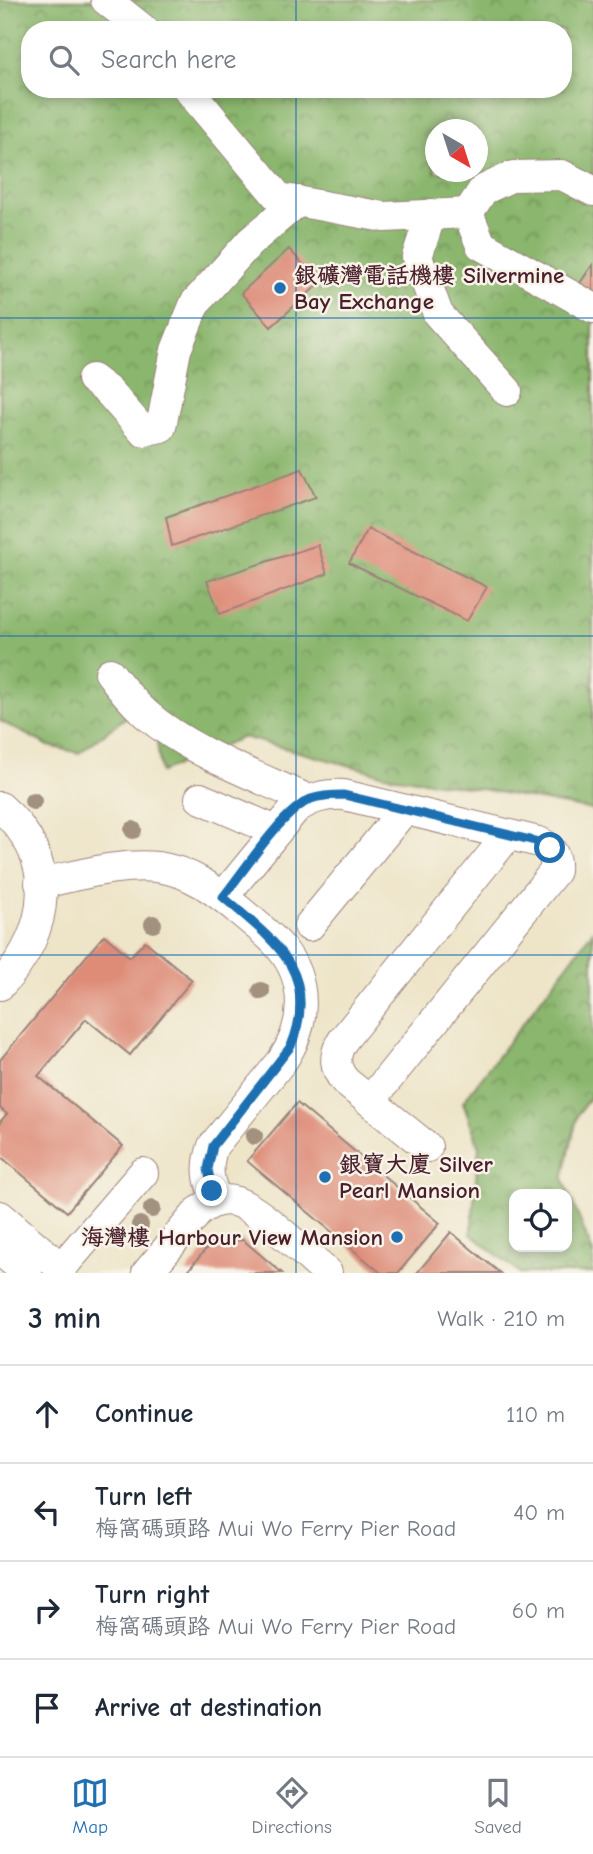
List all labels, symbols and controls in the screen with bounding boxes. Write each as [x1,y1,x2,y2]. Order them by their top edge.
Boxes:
search box [21,21,572,98]
icon: search [45,41,83,79]
text: Search here [101,45,236,75]
north arrow [425,119,488,182]
place label: 銀礦灣電話機樓 Silvermine Bay Exchange [294,262,564,315]
marker: 銀礦灣電話機樓 Silvermine Bay Exchange [272,280,288,296]
route start [534,832,565,863]
place label: 銀寶大廈 Silver Pearl Mansion [339,1151,493,1204]
marker: 銀寶大廈 Silver Pearl Mansion [317,1169,333,1185]
route end [196,1175,227,1206]
map controls [509,1189,572,1252]
button: locate [509,1189,572,1252]
place label: 海灣樓 Harbour View Mansion [81,1224,383,1251]
marker: 海灣樓 Harbour View Mansion [389,1229,405,1245]
text: 3 min [28,1301,101,1336]
text: Walk · 210 m [437,1305,565,1332]
icon: ahead [28,1395,66,1433]
text: Continue [95,1399,193,1429]
text: 110 m [506,1401,565,1428]
text: Turn left [95,1482,192,1512]
icon: left [28,1493,66,1531]
text: 40 m [513,1499,565,1526]
text: 梅窩碼頭路 Mui Wo Ferry Pier Road [95,1515,456,1542]
text: Turn right [95,1580,209,1610]
icon: right [28,1591,66,1629]
text: 60 m [512,1597,565,1624]
text: 梅窩碼頭路 Mui Wo Ferry Pier Road [95,1613,456,1640]
icon: arrive [28,1689,66,1727]
text: Arrive at destination [95,1693,322,1723]
tab: Map [71,1774,109,1838]
tab: Directions [252,1774,332,1838]
tab: Saved [474,1774,522,1838]

